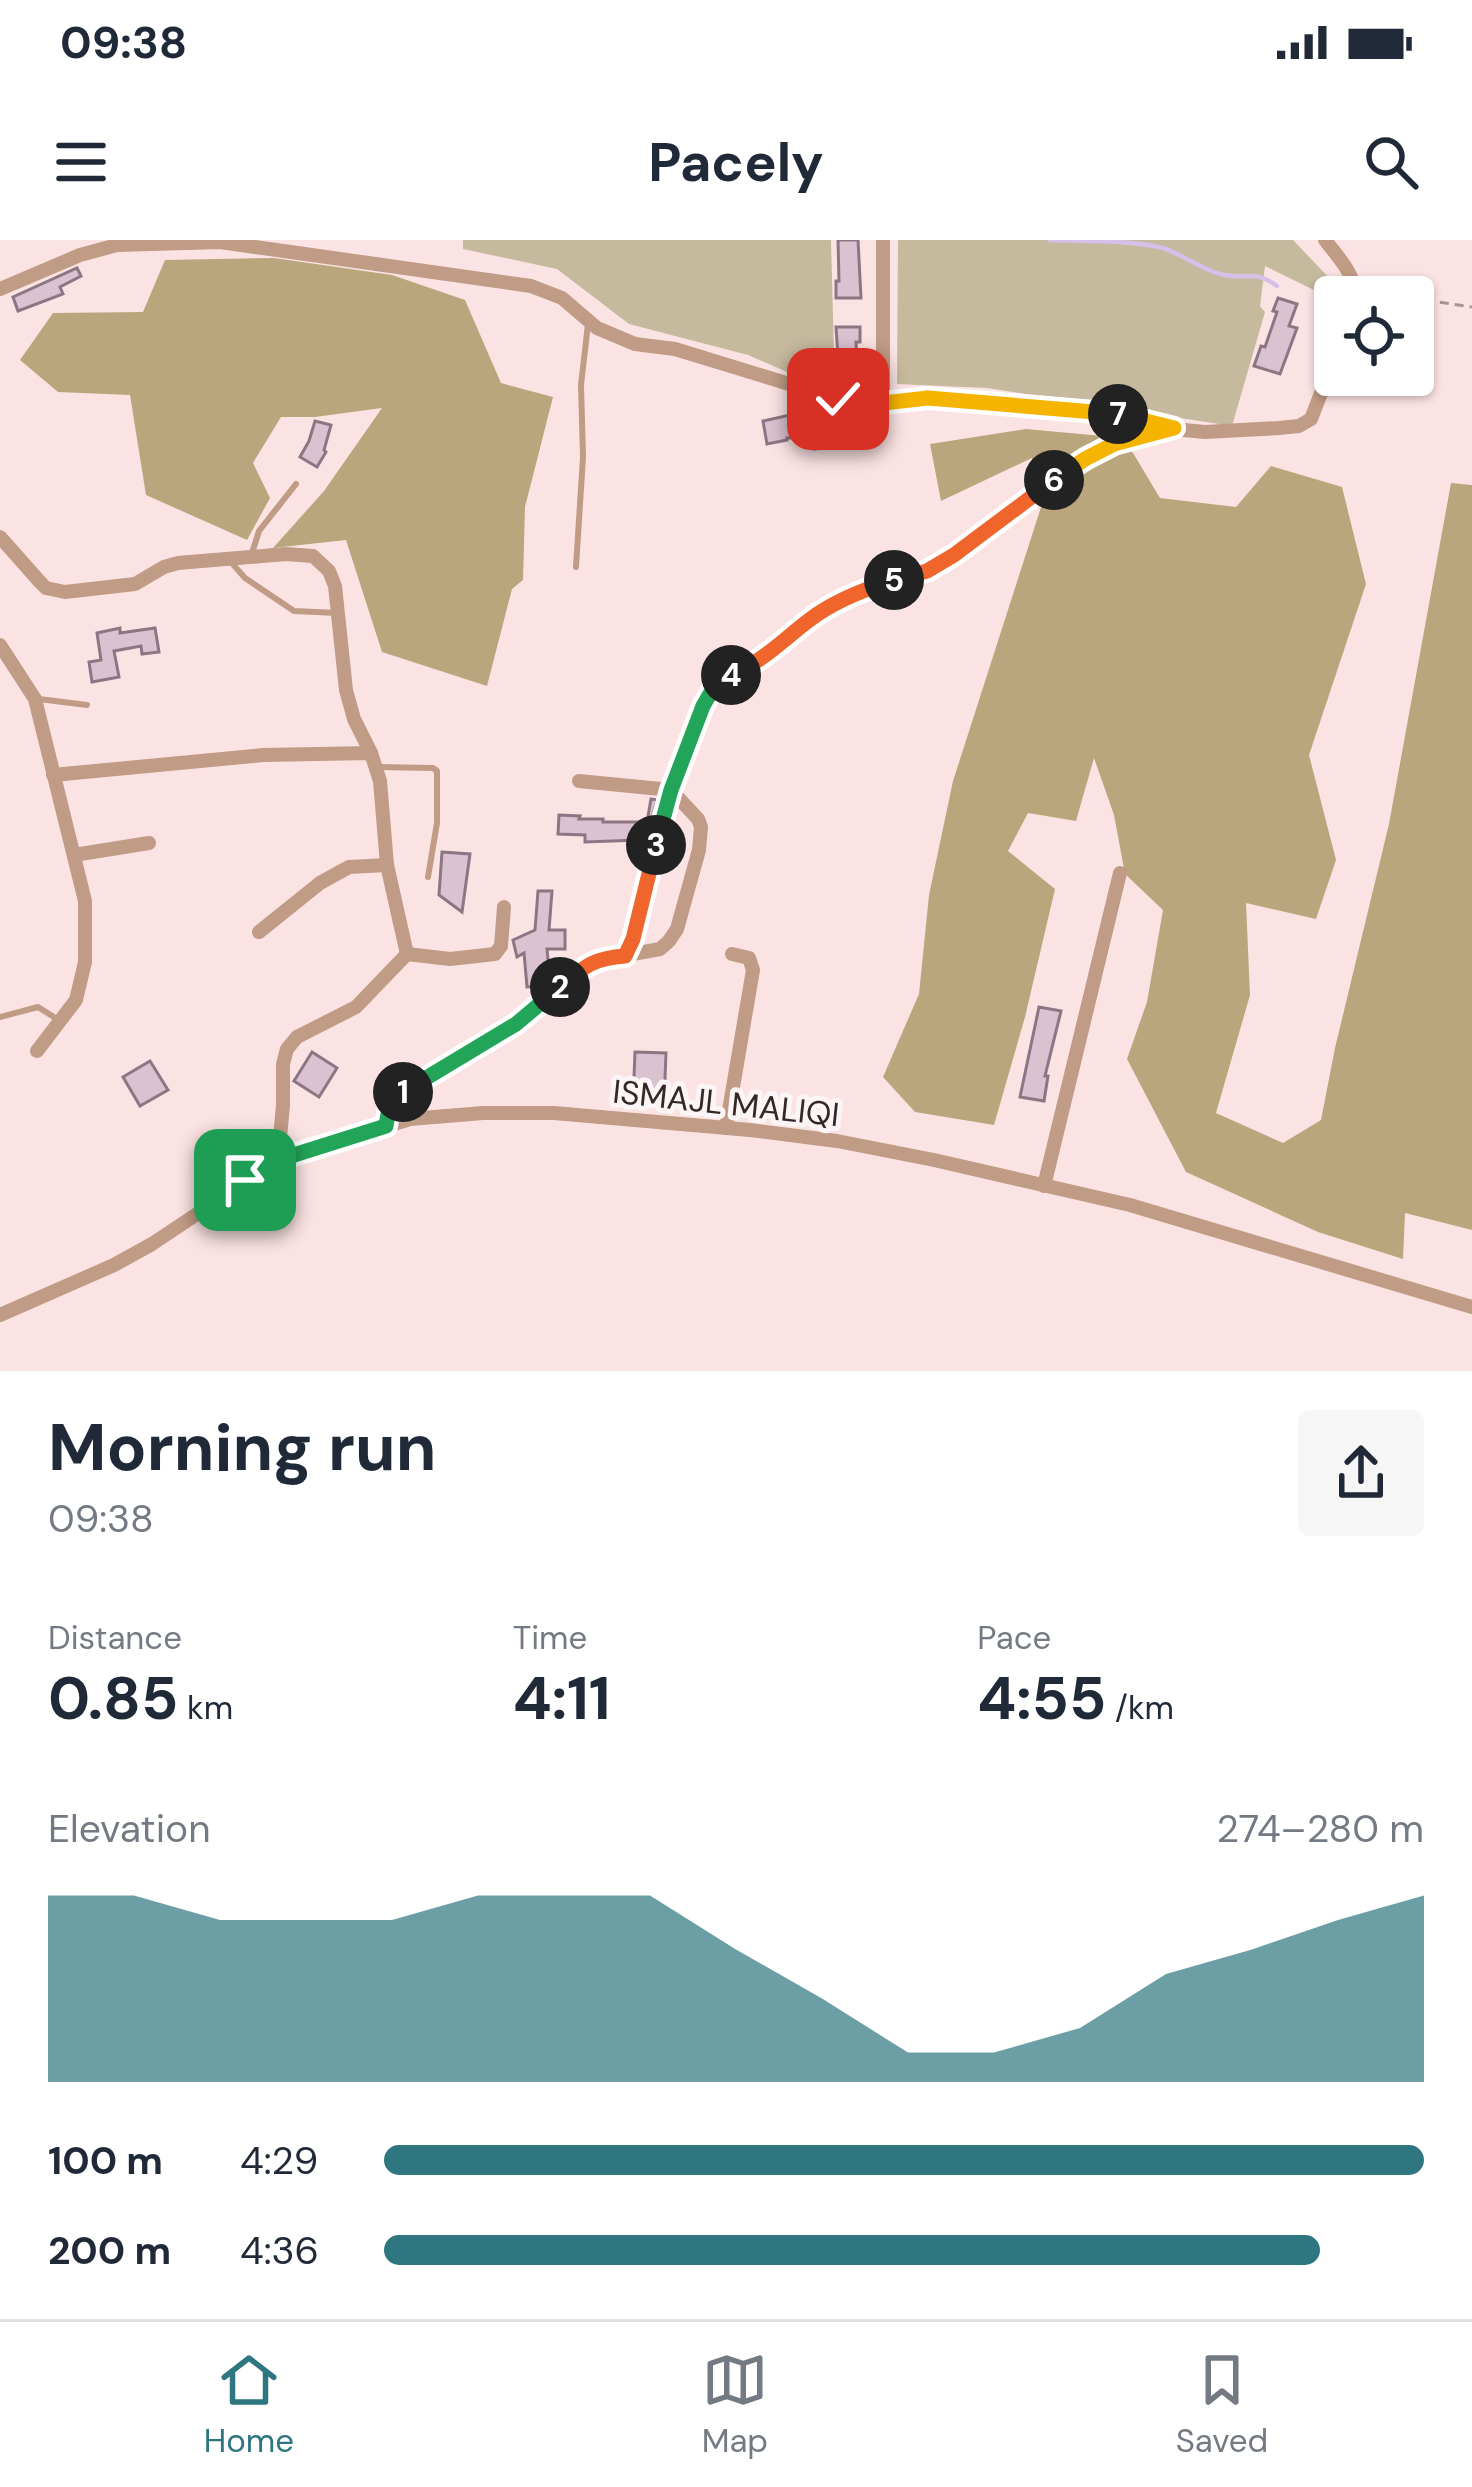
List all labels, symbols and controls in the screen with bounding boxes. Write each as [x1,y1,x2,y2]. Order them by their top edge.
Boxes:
text: 09:38 [60,13,187,72]
text: Pacely [648,127,824,198]
icon: menu [48,129,114,195]
icon: search [1358,129,1424,195]
map controls [1314,276,1434,396]
button: locate [1314,276,1434,396]
pin [787,348,889,450]
icon: check [805,366,871,432]
pin: 7 [1088,384,1148,444]
text: 7 [1109,392,1127,435]
pin: 6 [1024,450,1084,510]
text: 6 [1044,458,1064,501]
pin: 5 [864,550,924,610]
text: 5 [884,558,904,601]
pin: 4 [701,645,761,705]
text: 4 [720,653,742,696]
pin: 3 [626,815,686,875]
text: 3 [646,823,666,866]
pin: 2 [530,957,590,1017]
text: 2 [550,965,570,1008]
pin: 1 [373,1062,433,1122]
text: 1 [397,1070,409,1113]
street label: ISMAJL MALIQI [611,1070,841,1136]
pin [194,1129,296,1231]
icon: arrive [212,1147,278,1213]
text: Morning run [48,1405,436,1490]
button: share [1298,1410,1424,1536]
text: 09:38 [48,1493,154,1544]
text: Distance [48,1616,182,1659]
text: Time [513,1616,587,1659]
text: Pace [977,1616,1051,1659]
text: 0.85 [48,1659,178,1738]
text: 4:11 [513,1659,611,1738]
text: 4:55 [977,1659,1106,1738]
text: km [178,1686,233,1729]
text: /km [1106,1686,1174,1729]
text: Elevation [48,1803,211,1854]
text: 274–280 m [1217,1803,1424,1854]
text: 100 m [48,2135,163,2186]
text: 4:29 [240,2135,318,2186]
text: 200 m [48,2225,171,2276]
text: 4:36 [240,2225,319,2276]
tab: Home [204,2347,294,2462]
tab: Map [702,2347,768,2462]
tab: Saved [1176,2347,1268,2462]

